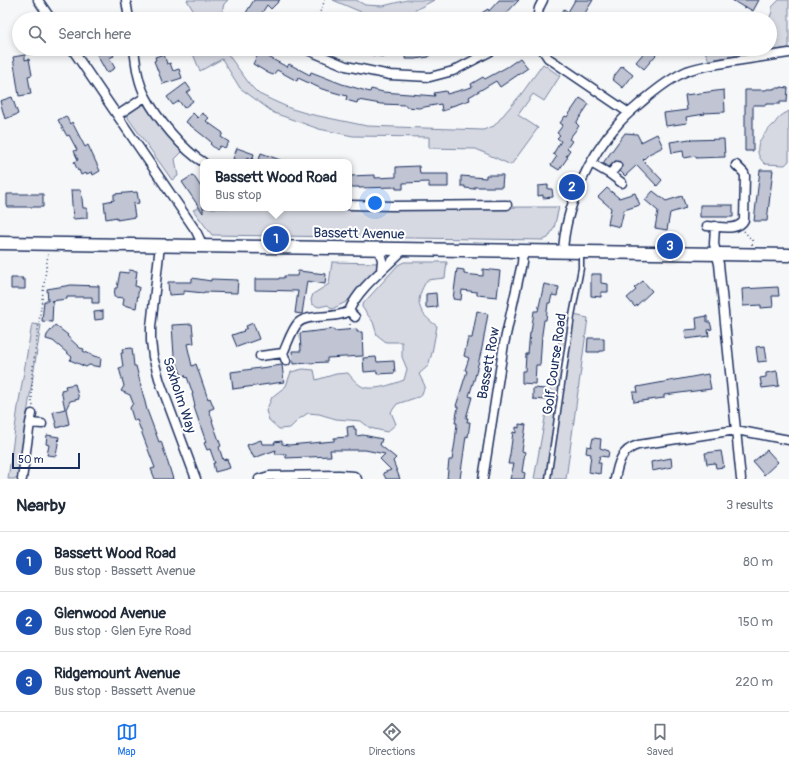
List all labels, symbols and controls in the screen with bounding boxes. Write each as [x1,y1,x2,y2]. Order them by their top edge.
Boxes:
search box [12,12,777,56]
icon: search [26,23,48,45]
text: Search here [58,25,131,44]
popup [200,159,352,211]
text: Bassett Wood Road [215,168,337,187]
pin: 2 [559,172,585,202]
text: Bus stop [215,187,262,203]
your location [365,193,385,213]
pin: 1 [263,224,289,254]
street label: Bassett Avenue [313,224,405,243]
pin: 3 [657,231,683,261]
street label: Golf Course Road [539,312,570,416]
street label: Bassett Row [474,325,503,401]
street label: Saxholm Way [159,355,200,435]
scale bar [12,451,80,470]
text: 50 m [18,453,44,466]
text: Nearby [16,495,65,516]
text: 3 results [726,497,773,513]
text: Bassett Wood Road [54,544,176,563]
text: 1 [26,554,32,570]
text: 80 m [743,554,773,570]
text: Bus stop · Bassett Avenue [54,563,195,579]
text: Glenwood Avenue [54,604,166,623]
text: 2 [25,614,33,630]
text: 150 m [738,614,773,630]
text: Bus stop · Glen Eyre Road [54,623,191,639]
text: Ridgemount Avenue [54,664,180,683]
text: 3 [25,674,33,690]
text: 220 m [735,674,773,690]
text: Bus stop · Bassett Avenue [54,683,195,699]
tab: Map [116,721,138,758]
tab: Directions [369,721,415,758]
tab: Saved [646,721,673,758]

